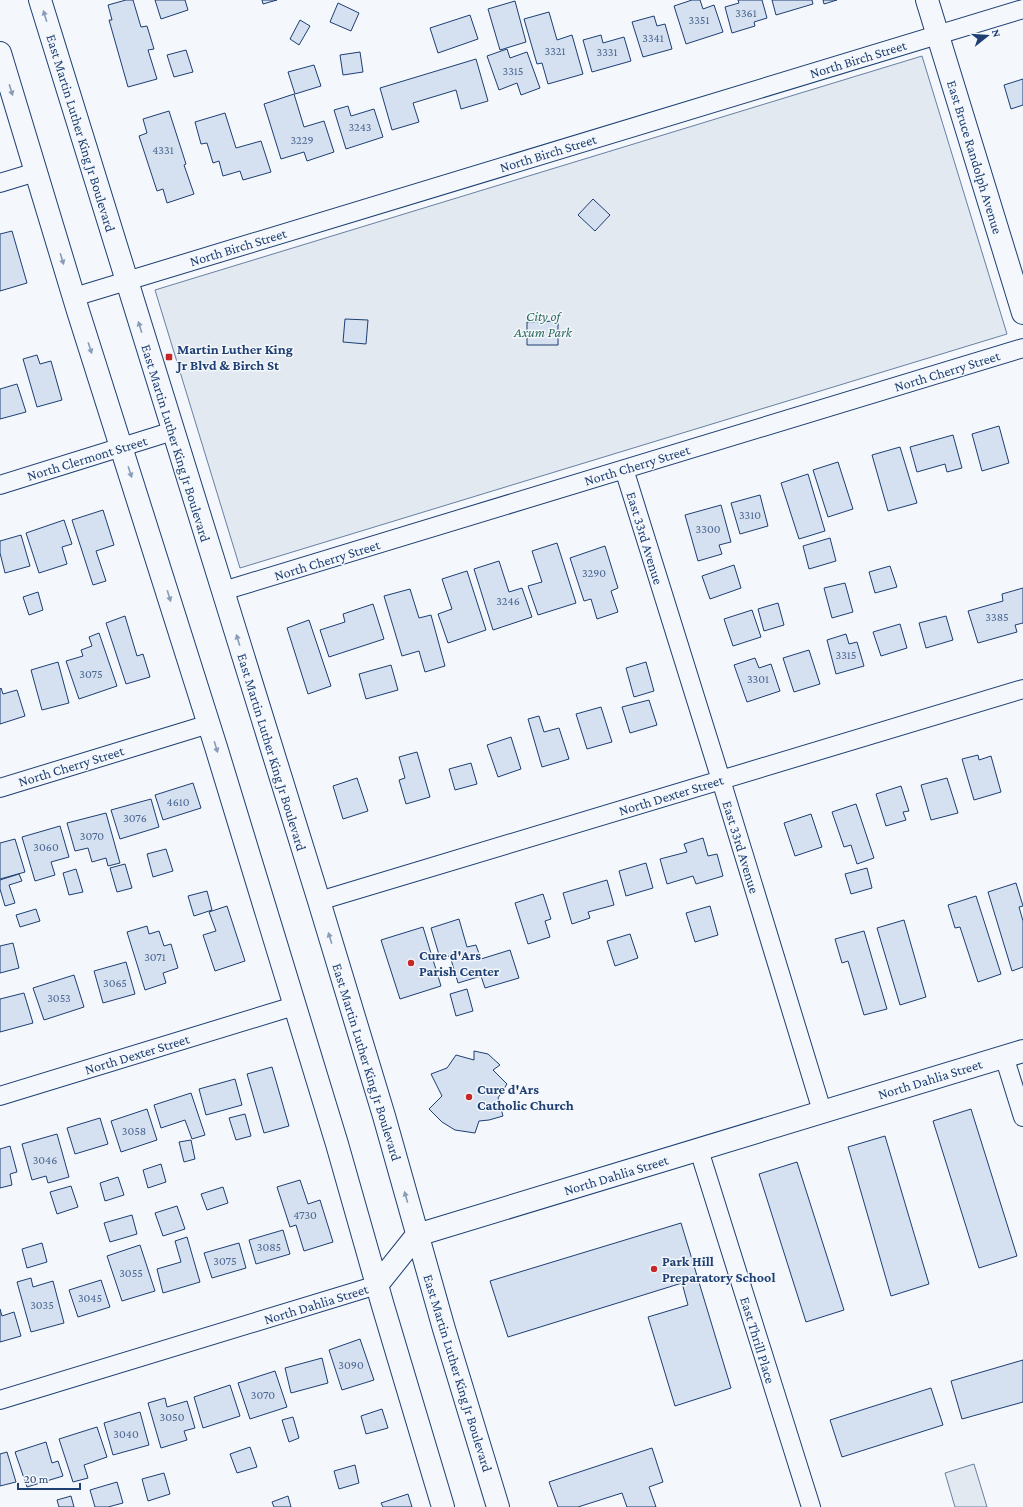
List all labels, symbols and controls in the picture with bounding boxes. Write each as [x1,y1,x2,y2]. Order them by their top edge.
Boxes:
house number: 3361 [735,6,757,20]
one-way arrow [41,9,47,21]
house number: 3351 [689,13,709,27]
north arrow [967,16,1007,56]
text: N [990,28,1004,39]
house number: 3341 [642,31,664,45]
street label: East Martin Luther King Jr Boulevard [43,32,119,234]
street label: North Birch Street [808,37,909,81]
house number: 3321 [545,44,566,58]
house number: 3331 [597,45,617,59]
house number: 3315 [503,64,523,78]
street label: East Bruce Randolph Avenue [944,78,1006,236]
one-way arrow [8,84,14,96]
house number: 3243 [348,120,372,134]
street label: North Birch Street [498,131,599,175]
house number: 3229 [290,133,314,147]
house number: 4331 [152,143,174,157]
street label: North Birch Street [188,225,289,269]
one-way arrow [59,254,65,266]
park label: City of Axum Park [513,308,573,340]
one-way arrow [137,321,143,333]
place label: Martin Luther King Jr Blvd & Birch St [175,341,293,373]
street label: East Martin Luther King Jr Boulevard [138,342,214,544]
one-way arrow [87,343,93,355]
street label: North Cherry Street [892,347,1002,395]
marker: Martin Luther King Jr Blvd & Birch St [164,352,174,362]
street label: North Clermont Street [25,432,149,484]
street label: North Cherry Street [582,441,692,489]
one-way arrow [127,467,133,479]
street label: East 33rd Avenue [623,490,667,586]
house number: 3310 [739,508,761,522]
house number: 3300 [696,522,721,536]
street label: North Cherry Street [272,536,382,584]
house number: 3290 [582,566,606,580]
one-way arrow [166,590,172,602]
house number: 3246 [496,594,520,608]
house number: 3385 [985,610,1009,624]
one-way arrow [235,634,241,646]
house number: 3315 [836,648,856,662]
street label: East Martin Luther King Jr Boulevard [234,651,310,853]
house number: 3075 [79,667,103,681]
house number: 3301 [747,672,769,686]
one-way arrow [213,741,219,753]
street label: North Cherry Street [16,742,126,790]
street label: North Dexter Street [617,771,726,819]
house number: 4610 [167,795,190,809]
street label: East 33rd Avenue [719,799,763,895]
house number: 3076 [123,811,147,825]
house number: 3070 [80,829,104,843]
house number: 3060 [33,840,59,854]
one-way arrow [327,932,333,944]
place label: Cure d'Ars Parish Center [419,947,500,979]
house number: 3071 [144,950,166,964]
marker: Cure d'Ars Parish Center [406,958,416,968]
street label: East Martin Luther King Jr Boulevard [329,961,405,1163]
house number: 3065 [103,976,127,990]
house number: 3053 [47,991,71,1005]
street label: North Dexter Street [83,1030,192,1078]
street label: North Dahlia Street [876,1055,985,1102]
place label: Cure d'Ars Catholic Church [477,1081,574,1113]
marker: Cure d'Ars Catholic Church [464,1092,474,1102]
house number: 3058 [122,1124,146,1138]
street label: North Dahlia Street [562,1151,671,1198]
house number: 3046 [33,1153,57,1167]
one-way arrow [403,1191,409,1203]
house number: 4730 [293,1208,317,1222]
house number: 3085 [257,1240,281,1254]
place label: Park Hill Preparatory School [662,1253,775,1285]
house number: 3075 [213,1254,237,1268]
marker: Park Hill Preparatory School [649,1264,659,1274]
house number: 3055 [119,1266,143,1280]
street label: East Martin Luther King Jr Boulevard [420,1272,496,1474]
street label: North Dahlia Street [262,1280,371,1327]
house number: 3045 [78,1291,102,1305]
street label: East Thrill Place [737,1295,779,1385]
house number: 3035 [30,1298,54,1312]
house number: 3090 [338,1358,364,1372]
house number: 3070 [251,1388,275,1402]
house number: 3050 [160,1410,185,1424]
house number: 3040 [113,1427,139,1441]
scale bar [18,1465,80,1491]
text: 20 m [24,1472,49,1486]

